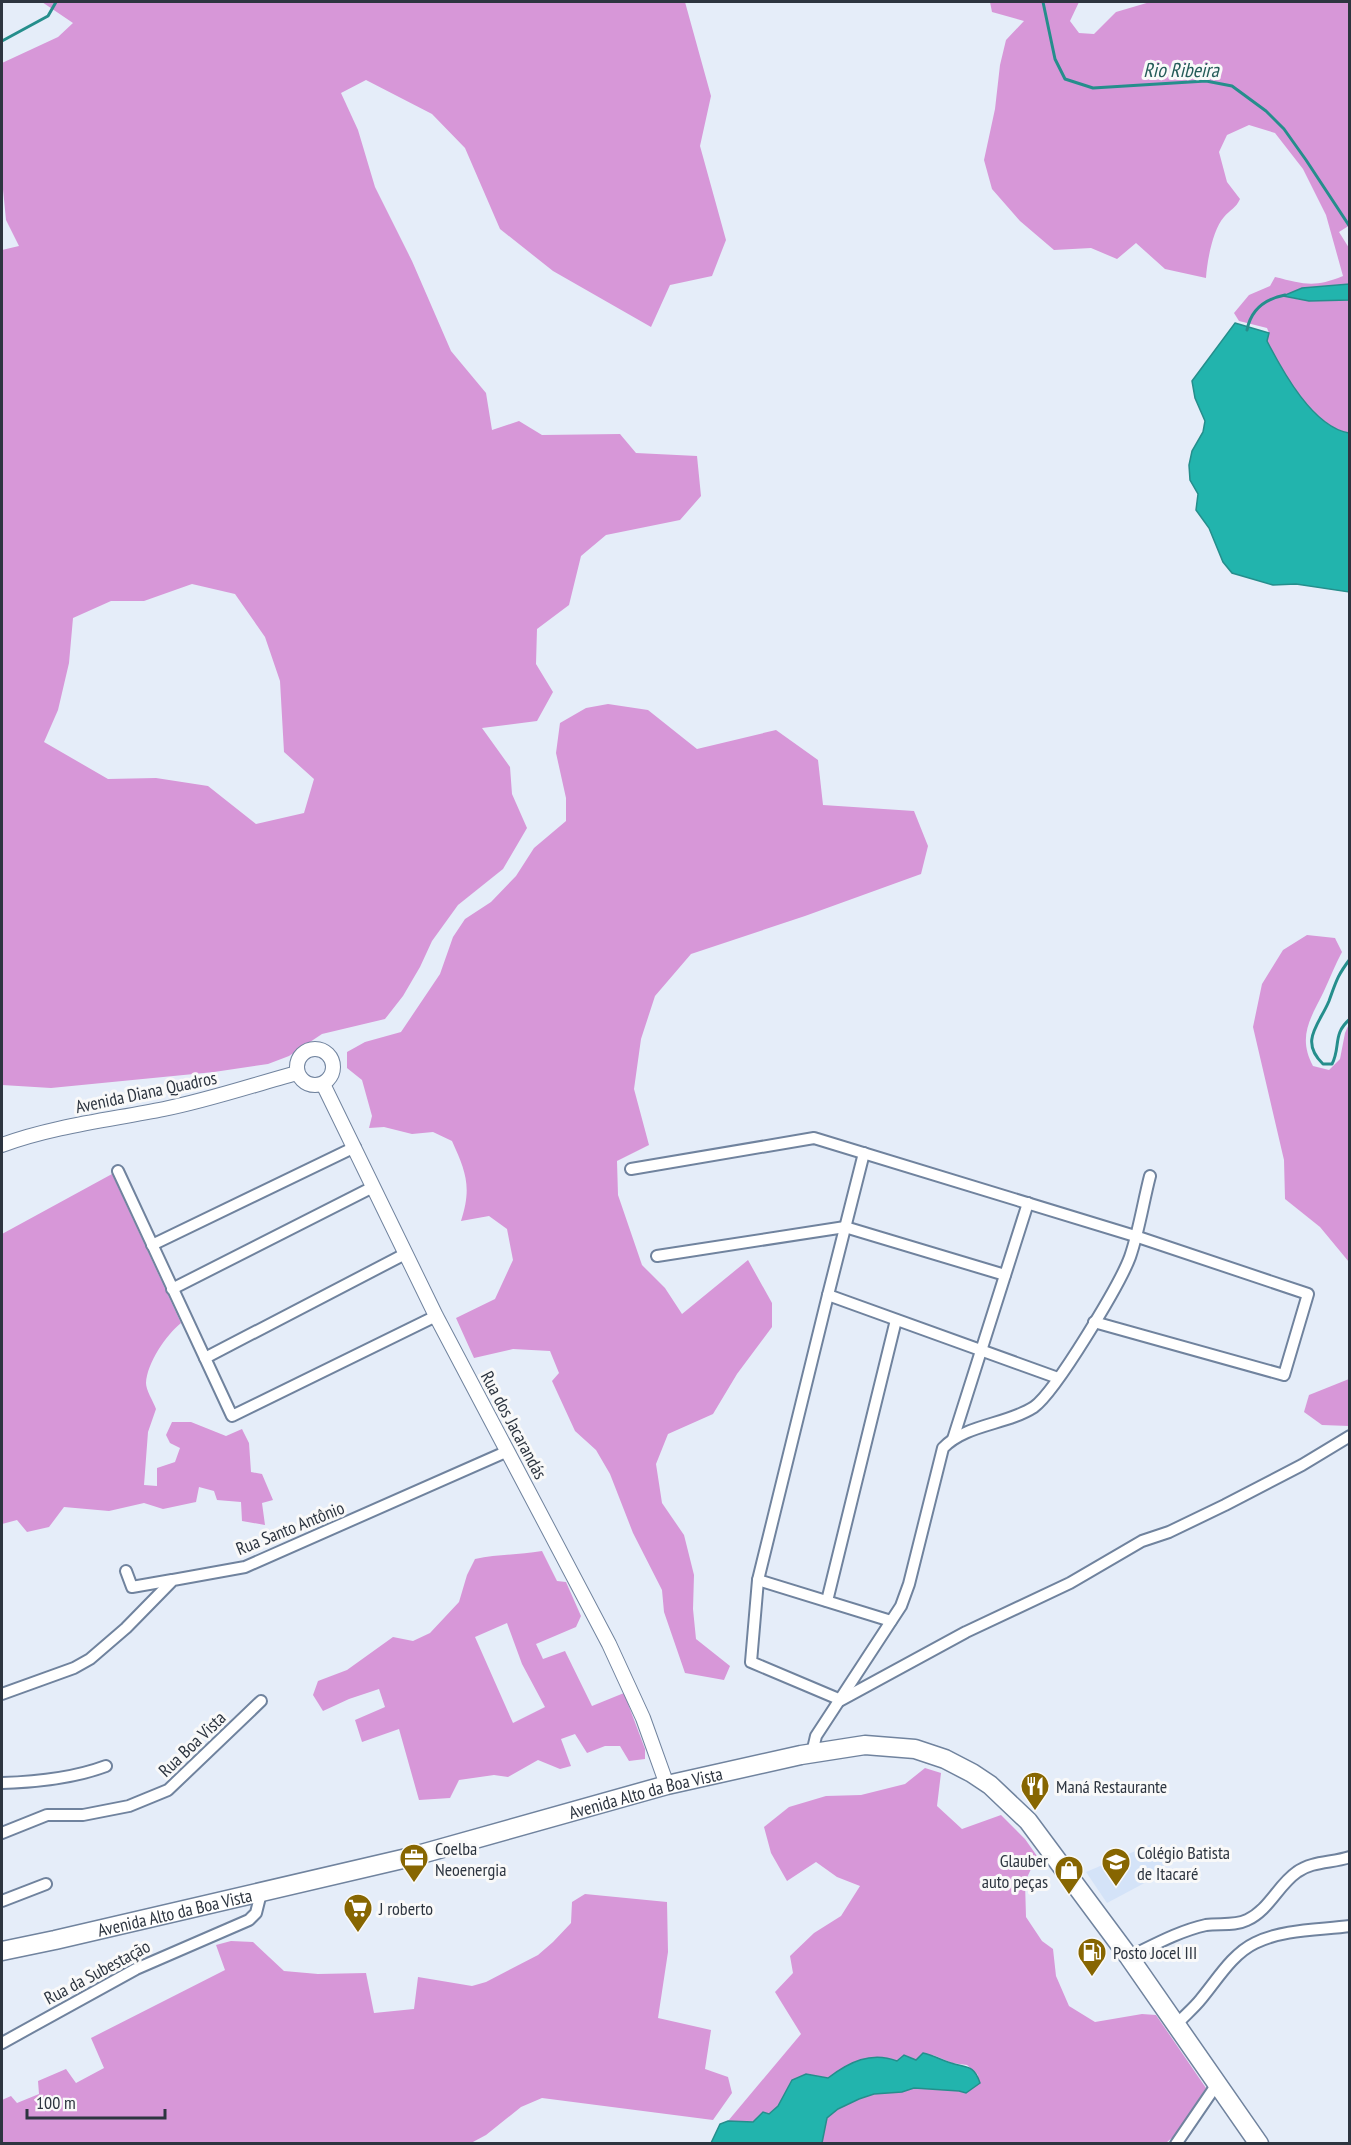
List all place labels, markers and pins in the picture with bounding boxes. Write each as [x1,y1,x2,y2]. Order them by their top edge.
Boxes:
restaurant icon: Maná Restaurante [1019,1770,1051,1812]
place label: Maná Restaurante [1056,1775,1167,1798]
place label: Coelba Neoenergia [435,1837,506,1881]
place label: Colégio Batista de Itacaré [1137,1841,1230,1885]
office icon: Coelba Neoenergia [398,1842,430,1884]
school or university icon: Colégio Batista de Itacaré [1100,1846,1132,1888]
place label: Glauber auto peças [982,1849,1048,1893]
shop icon: Glauber auto peças [1053,1854,1085,1896]
supermarket icon: J roberto [342,1892,374,1934]
place label: J roberto [378,1897,433,1920]
fuel station icon: Posto Jocel III [1076,1936,1108,1978]
place label: Posto Jocel III [1113,1941,1197,1964]

